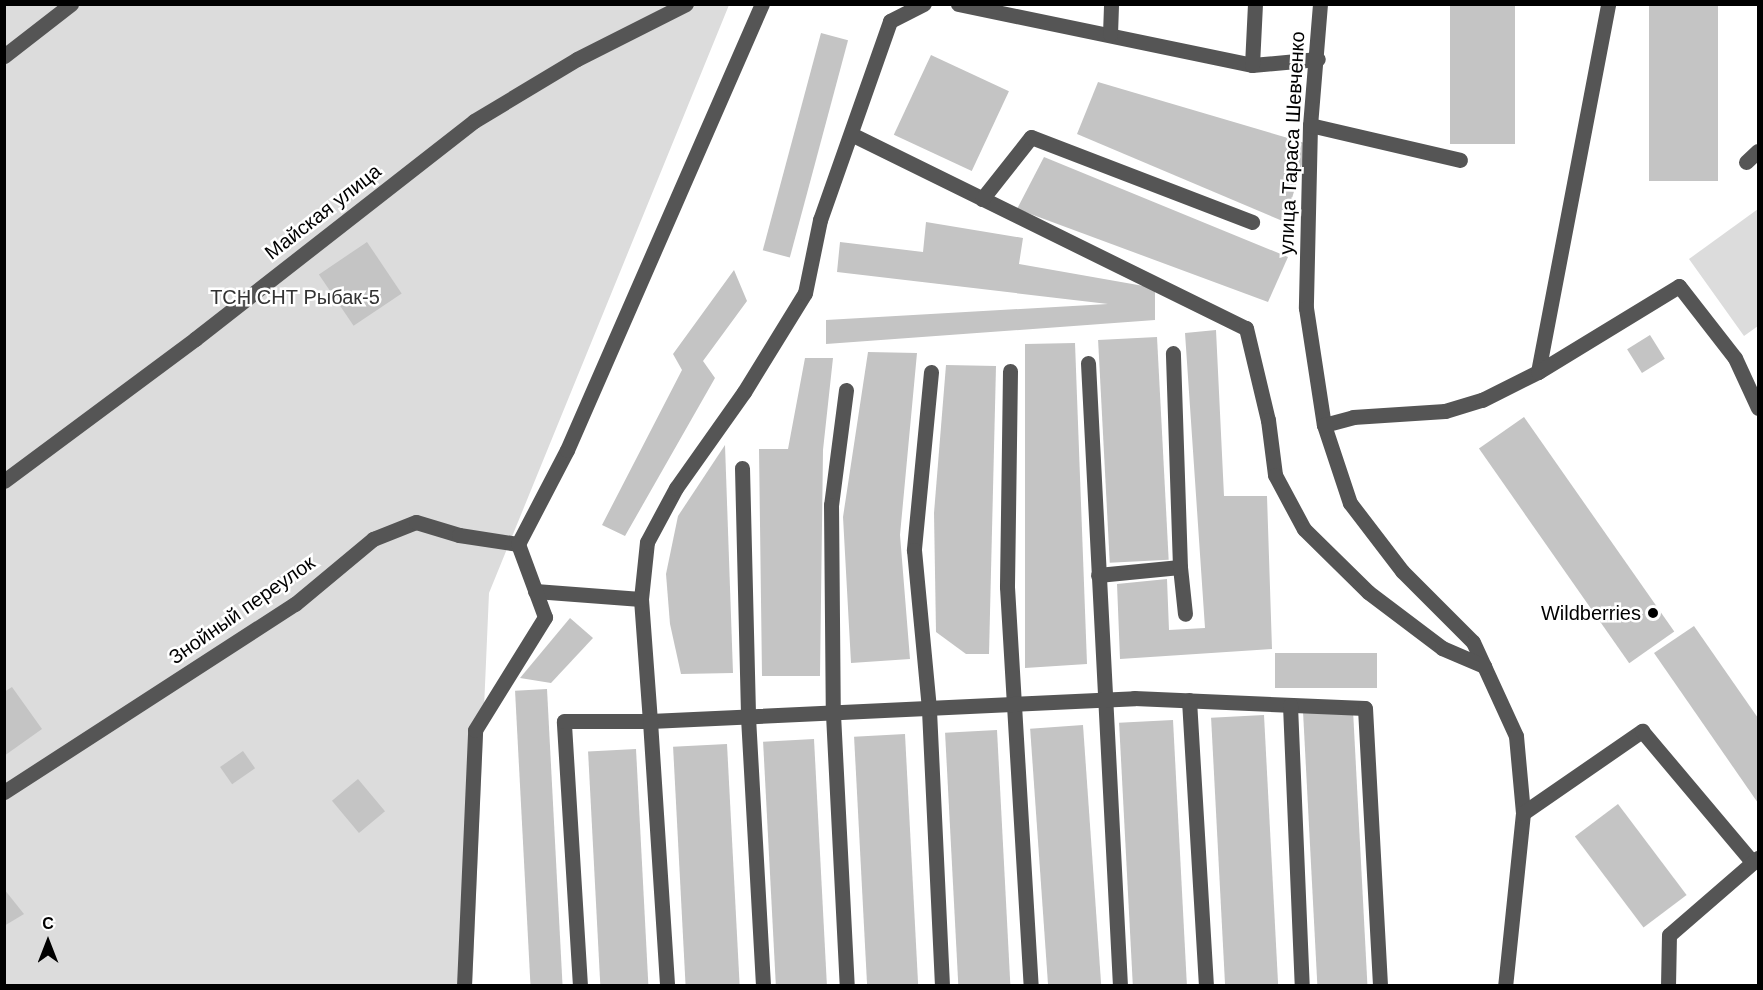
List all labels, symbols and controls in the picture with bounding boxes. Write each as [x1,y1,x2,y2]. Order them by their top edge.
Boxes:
street label: улица Тараса Шевченко [1274,31,1310,255]
street label: Майская улица [260,159,386,265]
park label: ТСН СНТ Рыбак-5 [210,285,380,309]
street label: Знойный переулок [164,551,320,669]
place label: Wildberries [1541,601,1641,625]
marker: Wildberries [1646,606,1660,620]
north arrow [18,912,78,972]
text: С [42,915,54,932]

